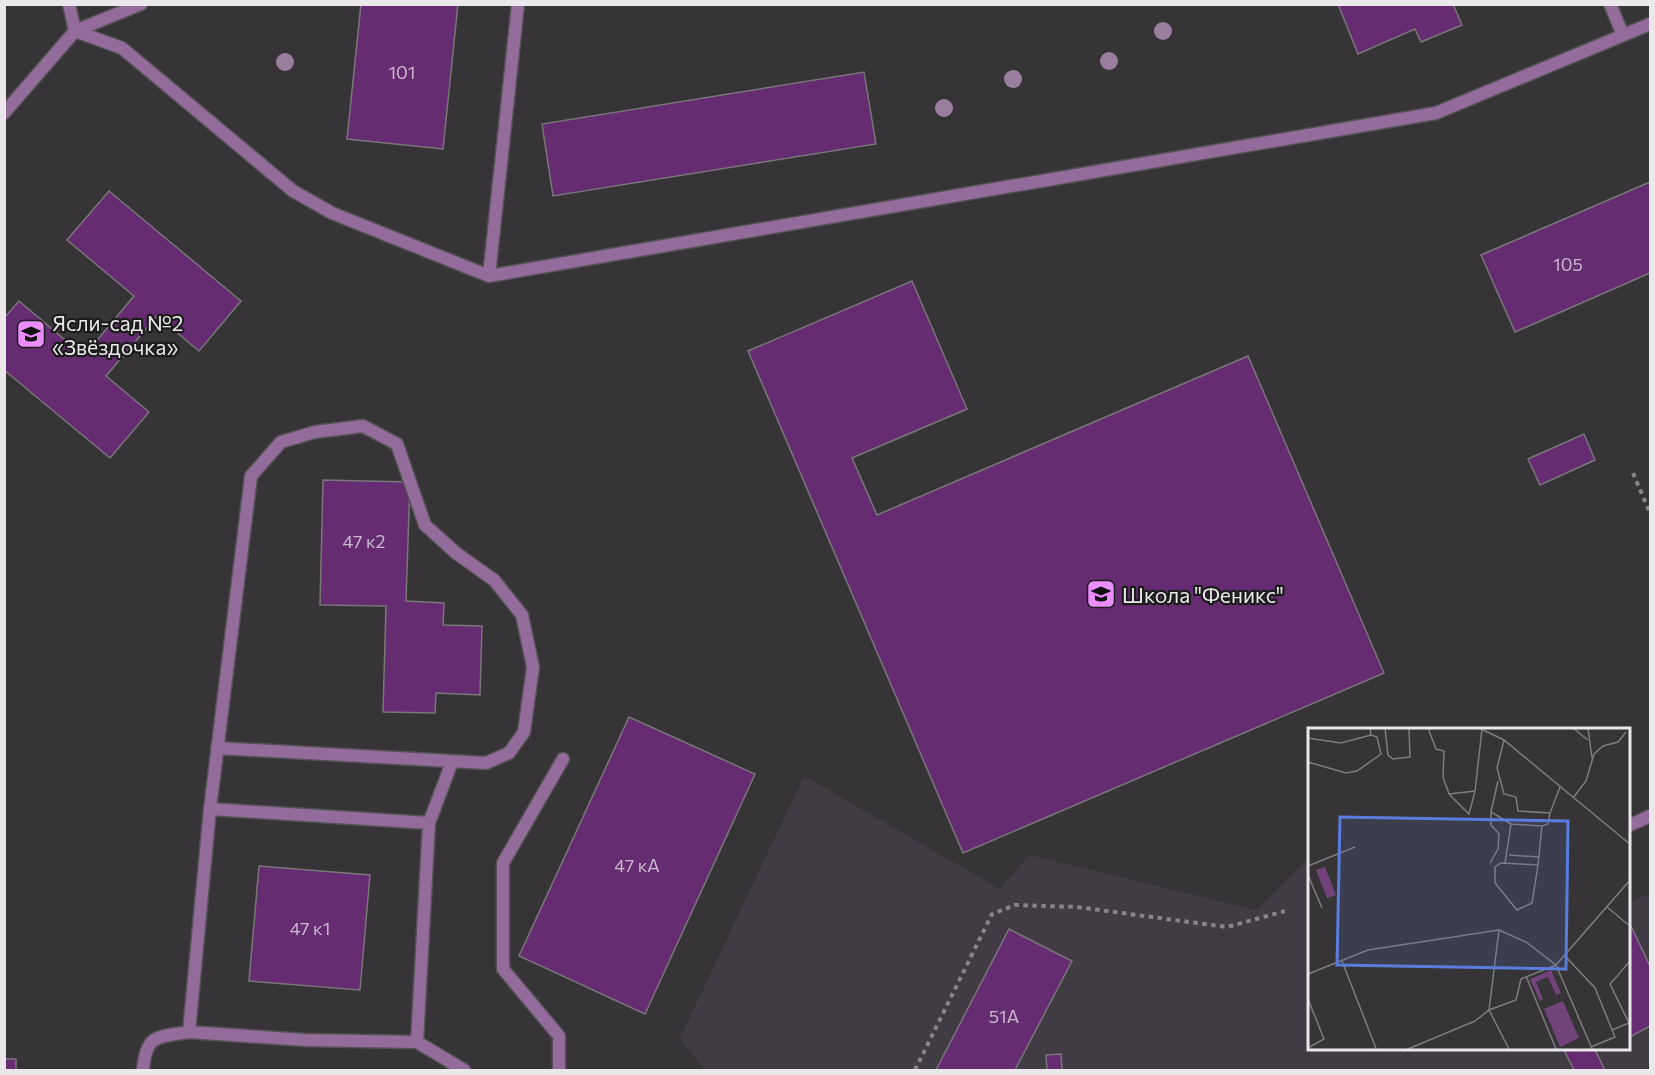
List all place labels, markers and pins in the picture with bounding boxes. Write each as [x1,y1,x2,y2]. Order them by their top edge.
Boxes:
place label: Ясли-сад №2 «Звёздочка» [52,310,183,359]
school or university icon: Ясли-сад №2 «Звёздочка» [15,318,47,350]
school or university icon: Школа "Феникс" [1085,578,1117,610]
place label: Школа "Феникс" [1122,582,1284,607]

